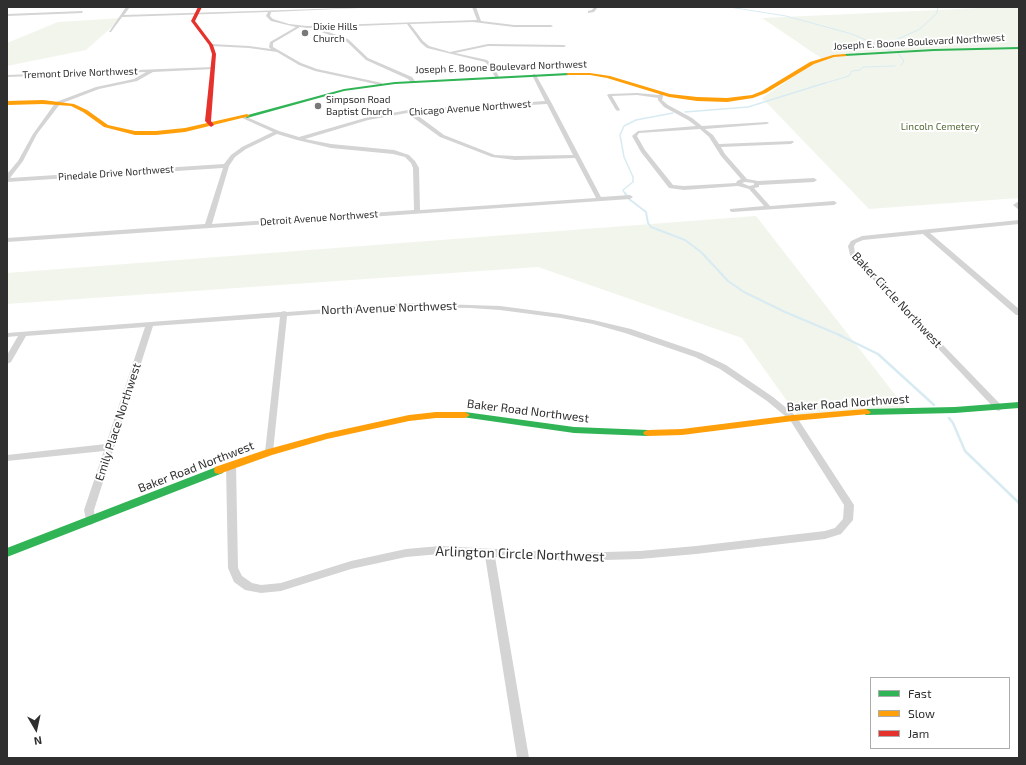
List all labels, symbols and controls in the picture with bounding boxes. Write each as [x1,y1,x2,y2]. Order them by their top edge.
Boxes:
place label: Dixie Hills Church [313,21,358,44]
marker: Dixie Hills Church [300,28,310,38]
street label: Joseph E. Boone Boulevard Northwest [833,32,1005,52]
street label: Joseph E. Boone Boulevard Northwest [415,58,587,76]
street label: Tremont Drive Northwest [22,65,138,81]
place label: Simpson Road Baptist Church [326,94,393,118]
street label: Chicago Avenue Northwest [409,98,531,118]
marker: Simpson Road Baptist Church [313,101,323,111]
park label: Lincoln Cemetery [901,121,979,133]
street label: Pinedale Drive Northwest [58,163,174,183]
street label: Detroit Avenue Northwest [259,208,379,228]
street label: Baker Circle Northwest [849,249,945,351]
street label: North Avenue Northwest [321,298,457,318]
street label: Emily Place Northwest [92,361,144,483]
street label: Baker Road Northwest [786,392,910,414]
street label: Baker Road Northwest [466,396,590,426]
street label: Baker Road Northwest [136,438,256,496]
street label: Arlington Circle Northwest [435,543,605,565]
legend [870,677,1010,749]
text: Fast [908,686,931,700]
text: Slow [908,706,935,720]
north arrow [16,709,56,749]
text: Jam [908,726,929,740]
text: N [33,734,43,748]

